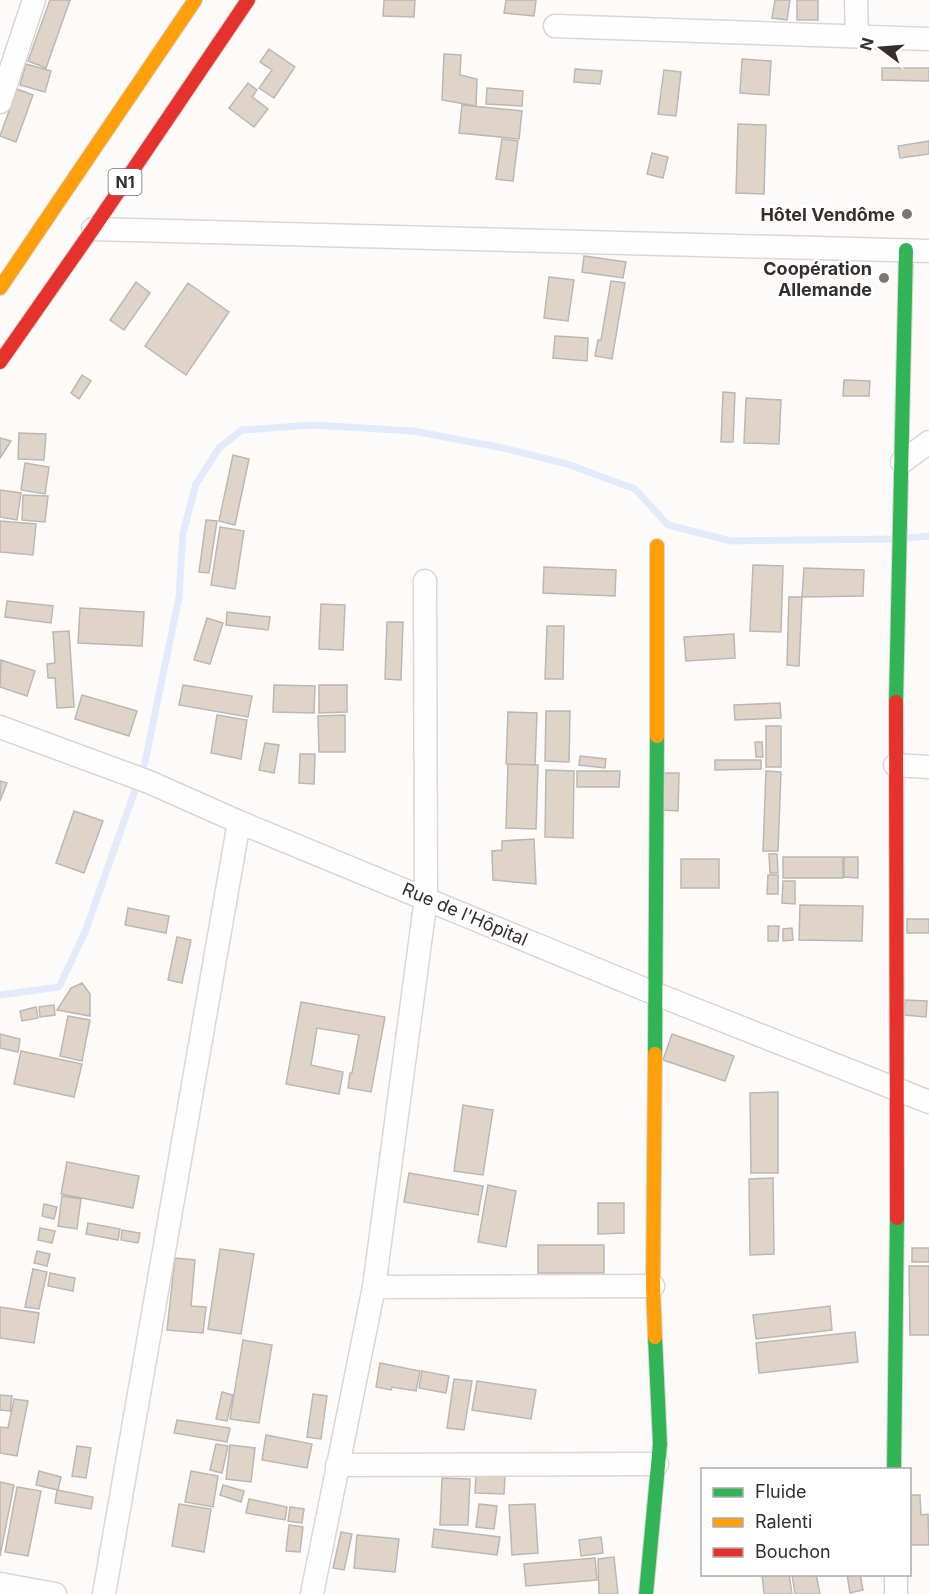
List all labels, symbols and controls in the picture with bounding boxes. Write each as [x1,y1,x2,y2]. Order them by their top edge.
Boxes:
north arrow [851,18,911,78]
text: N [855,35,878,52]
road number: N1 [108,169,142,195]
place label: Hôtel Vendôme [760,204,895,225]
marker: Hôtel Vendôme [900,207,914,221]
place label: Coopération Allemande [763,258,872,300]
marker: Coopération Allemande [877,271,891,285]
street label: Rue de l'Hôpital [399,878,531,950]
legend [701,1468,911,1576]
text: Fluide [755,1481,807,1502]
text: Ralenti [755,1511,812,1532]
text: Bouchon [755,1541,831,1562]

